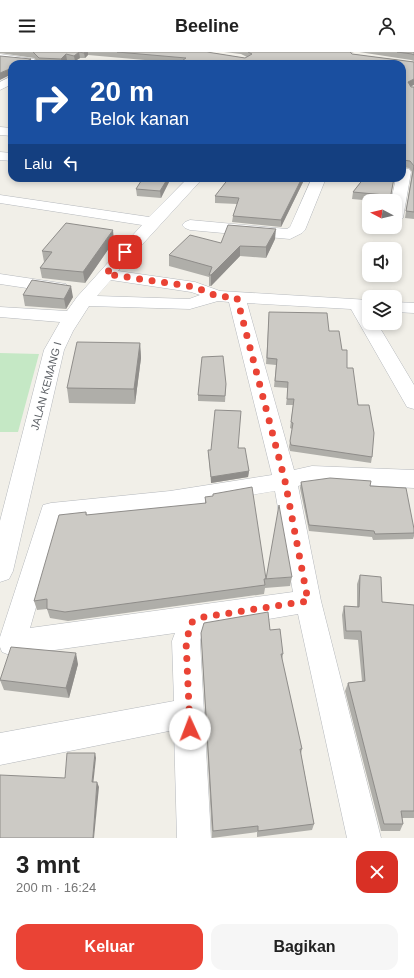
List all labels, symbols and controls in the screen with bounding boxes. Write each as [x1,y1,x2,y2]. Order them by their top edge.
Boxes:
icon: menu [16,15,38,37]
icon: person [376,15,398,37]
text: Beeline [175,16,239,36]
icon: right [24,76,76,128]
text: 20 m [90,76,154,107]
text: Belok kanan [90,109,189,129]
icon: left [60,152,82,174]
text: Lalu [24,155,52,172]
north arrow [362,194,402,234]
map controls [362,194,402,330]
pin [108,235,142,269]
icon: arrive [114,241,136,263]
button: sound [362,242,402,282]
button: layers [362,290,402,330]
street label: JALAN KEMANG I [28,340,64,432]
position arrow [169,708,211,750]
text: 3 mnt [16,851,80,878]
button: close [356,851,398,893]
text: 200 m · 16:24 [16,880,96,895]
button: Keluar [16,924,203,970]
button: Bagikan [211,924,398,970]

